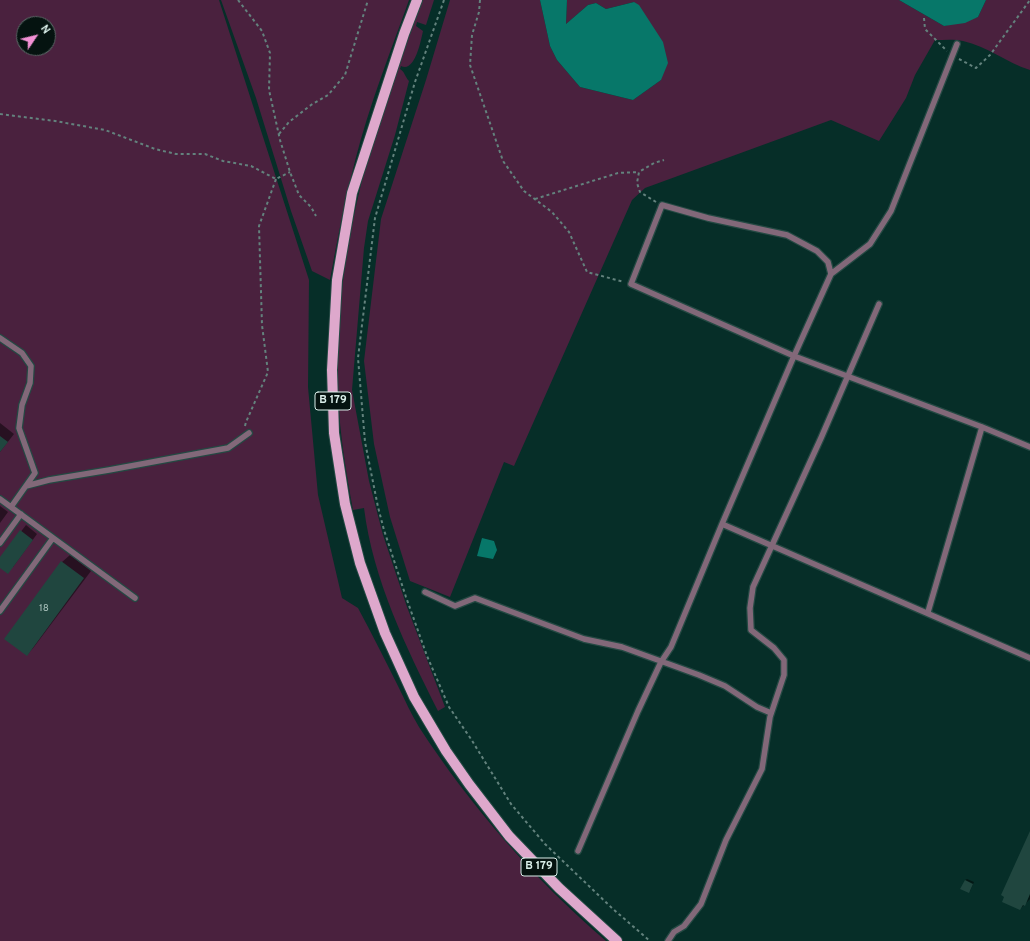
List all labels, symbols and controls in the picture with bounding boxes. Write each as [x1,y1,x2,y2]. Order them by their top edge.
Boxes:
north arrow [16,16,56,56]
text: N [37,22,53,37]
road number: B 179 [315,392,351,410]
house number: 18 [39,603,49,615]
road number: B 179 [521,858,557,876]

